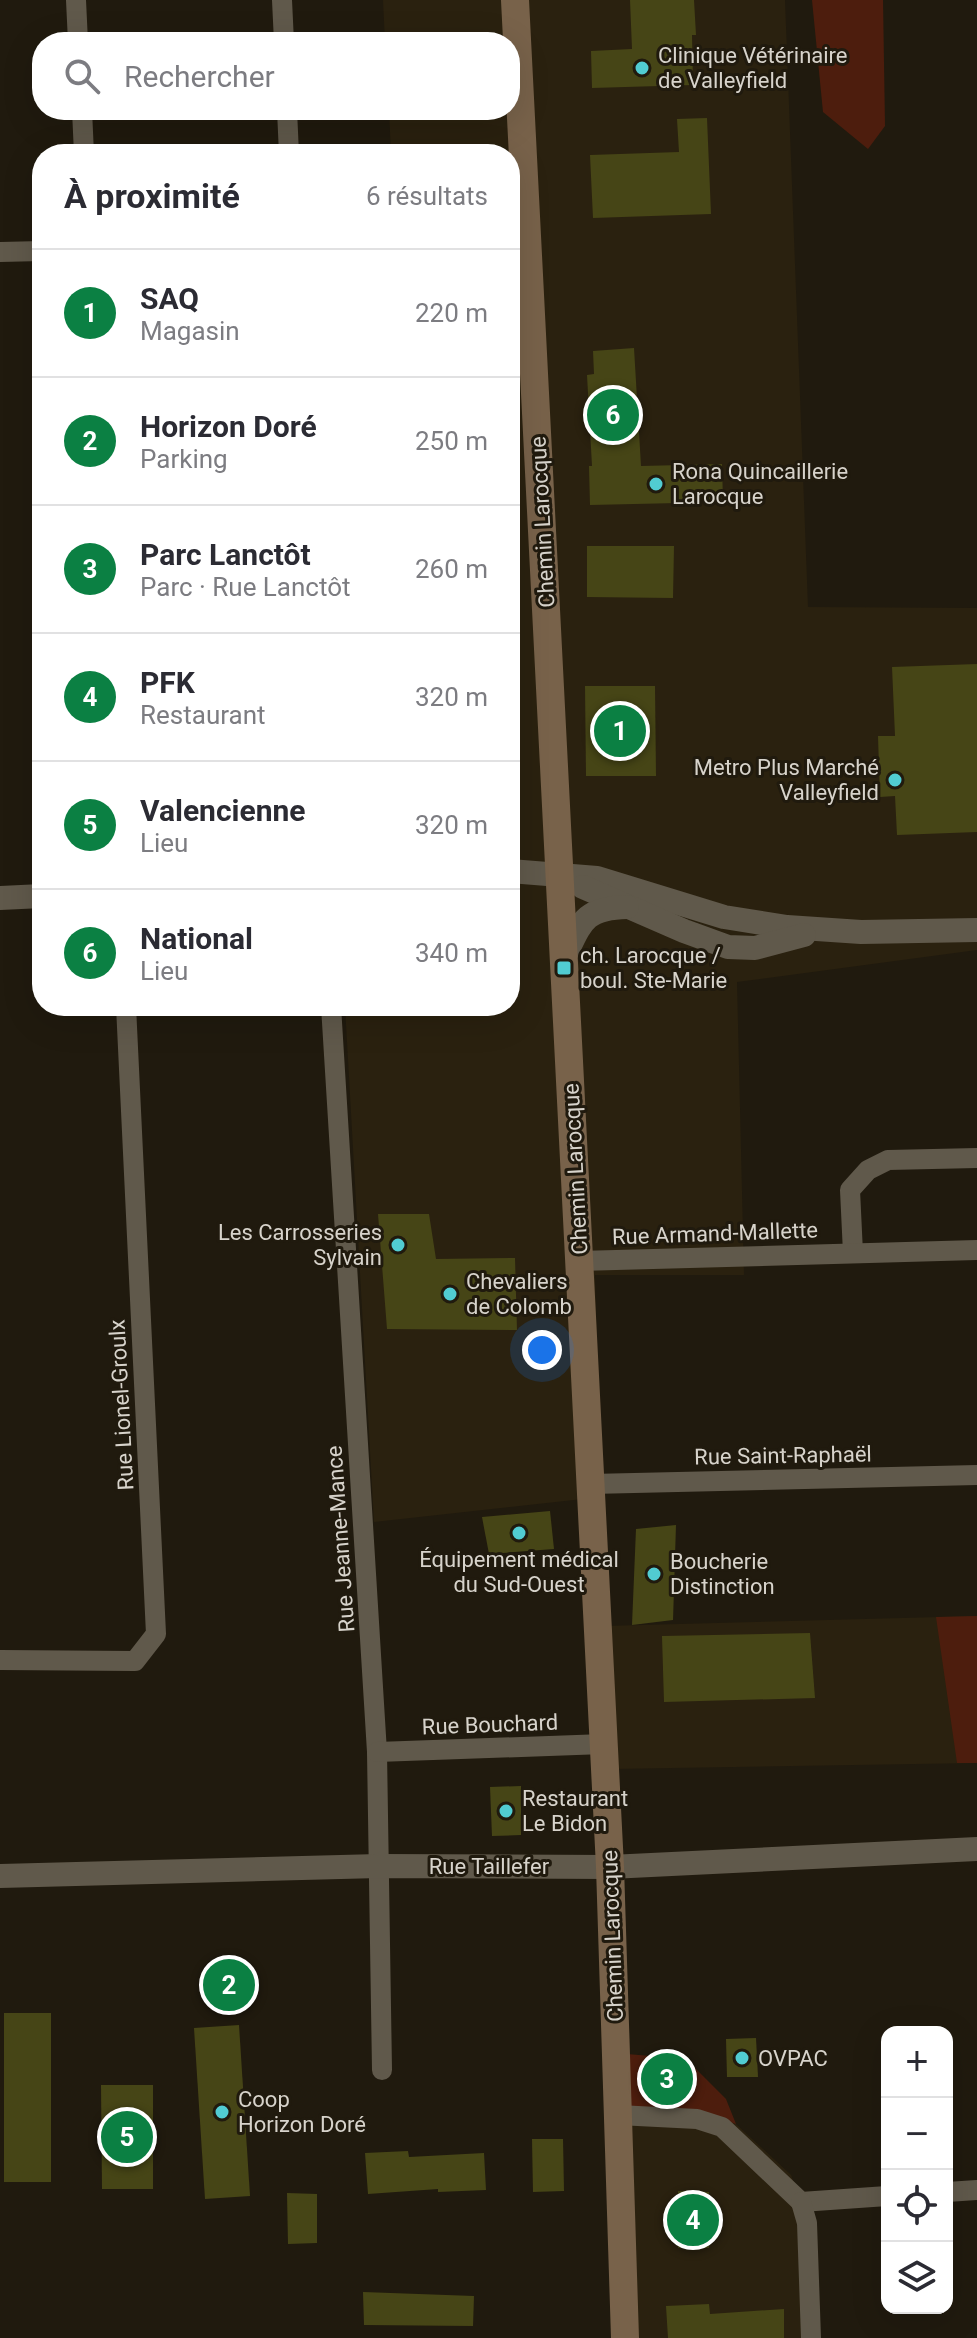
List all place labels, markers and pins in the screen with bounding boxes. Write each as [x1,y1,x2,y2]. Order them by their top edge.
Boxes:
place label: Clinique Vétérinaire de Valleyfield [658,43,848,93]
marker: Clinique Vétérinaire de Valleyfield [633,59,651,77]
pin: 6 [587,385,639,445]
place label: Rona Quincaillerie Larocque [672,459,848,509]
marker: Rona Quincaillerie Larocque [647,475,665,493]
pin: 1 [594,701,646,761]
place label: Metro Plus Marché Valleyfield [694,755,879,805]
marker: Metro Plus Marché Valleyfield [886,771,904,789]
place label: ch. Larocque / boul. Ste-Marie [580,943,727,993]
marker: ch. Larocque / boul. Ste-Marie [555,959,573,977]
place label: Les Carrosseries Sylvain [218,1220,382,1270]
marker: Les Carrosseries Sylvain [389,1236,407,1254]
place label: Chevaliers de Colomb [466,1269,572,1319]
marker: Chevaliers de Colomb [441,1285,459,1303]
marker: Équipement médical du Sud-Ouest [510,1524,528,1542]
place label: Équipement médical du Sud-Ouest [419,1547,619,1597]
place label: Boucherie Distinction [670,1549,775,1599]
marker: Boucherie Distinction [645,1565,663,1583]
place label: Restaurant Le Bidon [522,1786,628,1836]
marker: Restaurant Le Bidon [497,1802,515,1820]
pin: 2 [203,1955,255,2015]
place label: OVPAC [758,2046,828,2071]
pin: 3 [641,2049,693,2109]
marker: OVPAC [733,2049,751,2067]
place label: Coop Horizon Doré [238,2087,366,2137]
marker: Coop Horizon Doré [213,2103,231,2121]
pin: 5 [101,2107,153,2167]
pin: 4 [667,2190,719,2250]

